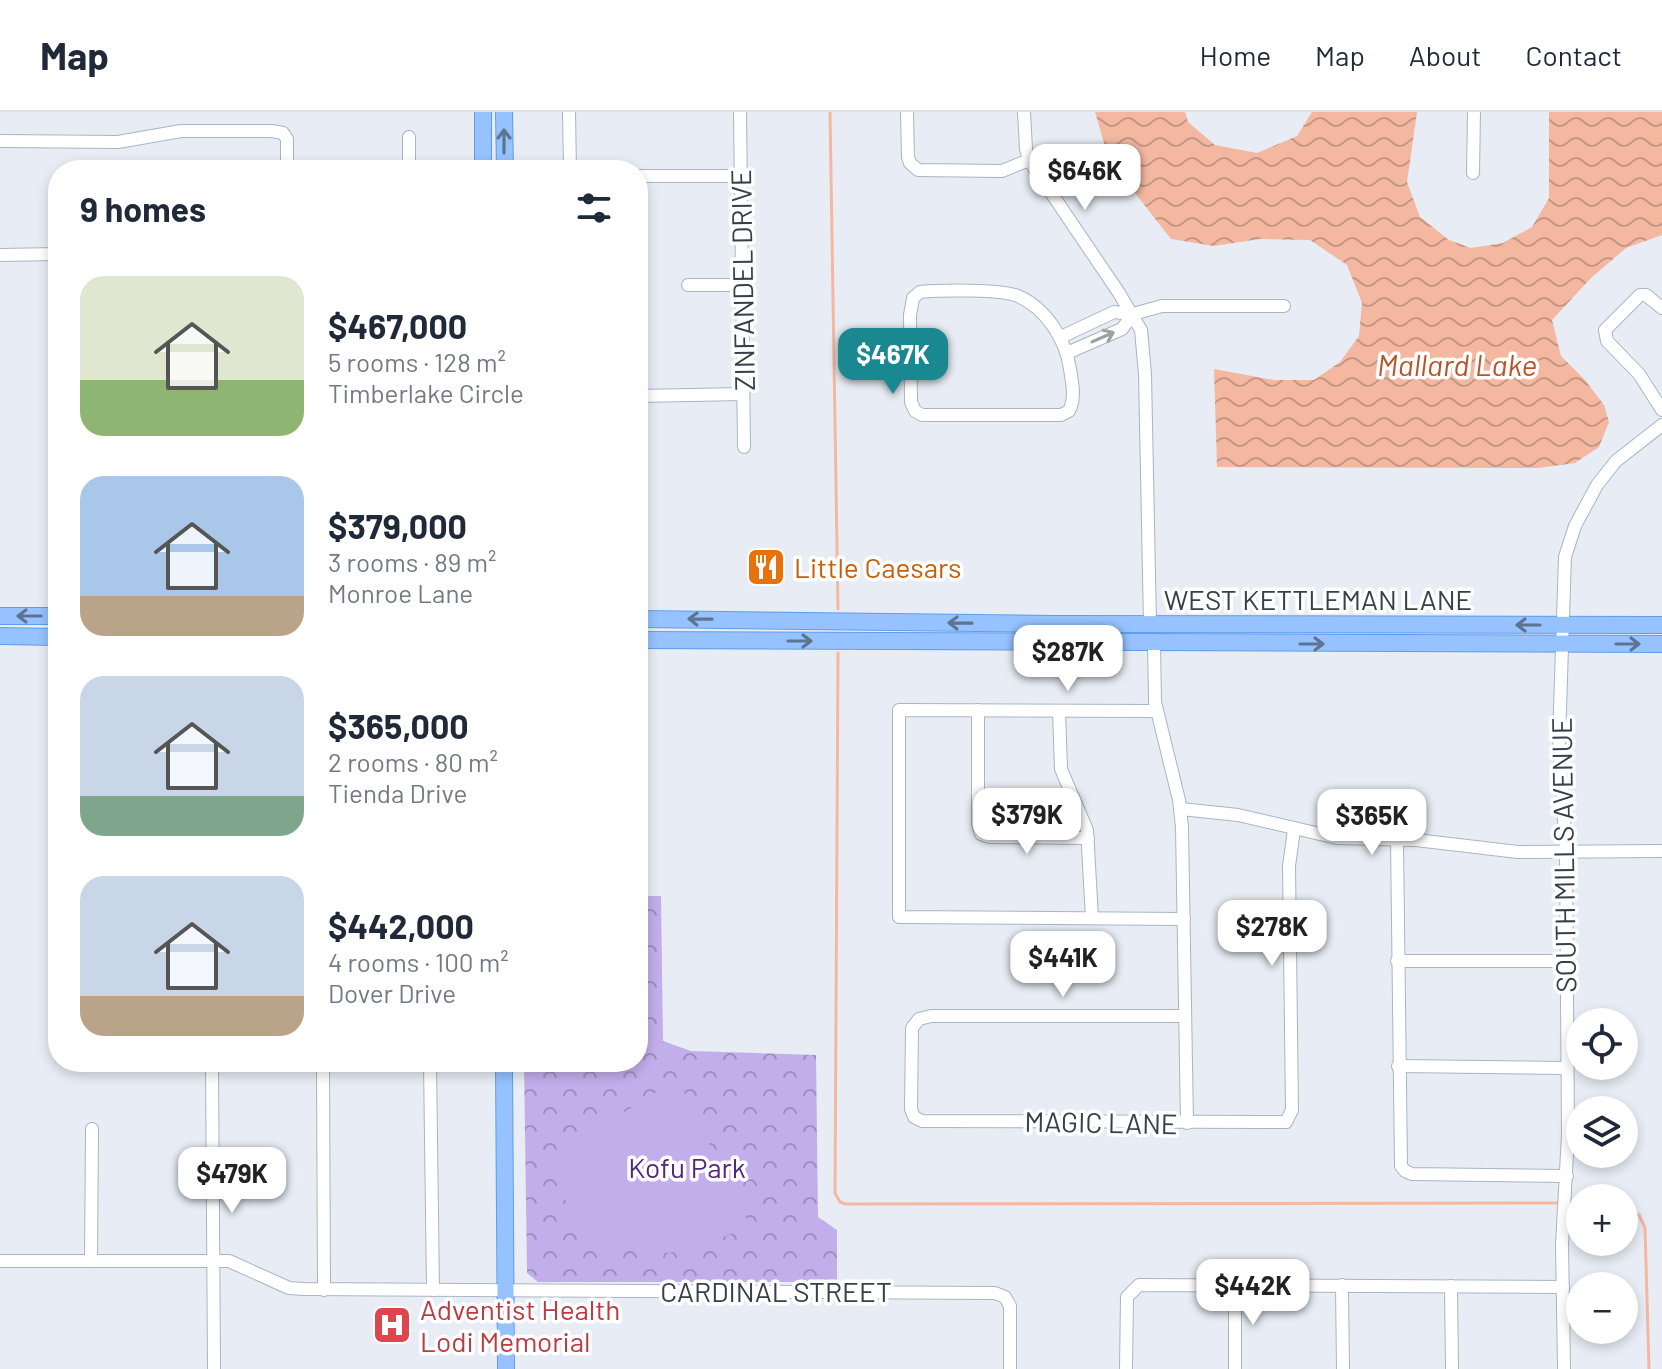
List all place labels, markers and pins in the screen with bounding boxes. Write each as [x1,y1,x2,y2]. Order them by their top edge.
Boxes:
pin: $646K [1029,144,1141,212]
pin: $467K [837,328,949,396]
restaurant icon: Little Caesars [745,546,787,588]
place label: Little Caesars [794,550,962,584]
pin: $287K [1012,625,1124,693]
pin: $379K [971,788,1083,856]
pin: $365K [1316,789,1428,857]
pin: $278K [1216,900,1328,968]
pin: $441K [1007,931,1119,999]
pin: $479K [176,1147,288,1215]
pin: $442K [1197,1259,1309,1327]
place label: Adventist Health Lodi Memorial [420,1292,620,1358]
hospital icon: Adventist Health Lodi Memorial [371,1304,413,1346]

